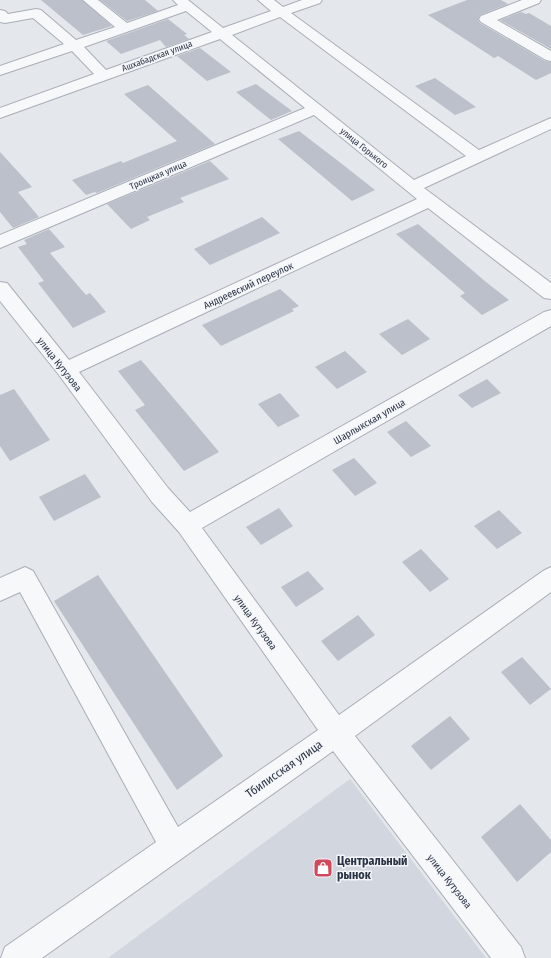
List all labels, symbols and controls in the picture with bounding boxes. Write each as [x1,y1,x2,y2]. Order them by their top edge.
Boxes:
street label: Ашхабадская улица [120,38,194,73]
street label: улица Горького [338,126,390,170]
street label: Троицкая улица [128,158,189,192]
street label: Андреевский переулок [202,260,296,312]
street label: улица Кутузова [34,335,84,394]
street label: Шарлыкская улица [331,396,408,447]
street label: улица Кутузова [231,593,279,653]
street label: Тбилисская улица [243,737,325,801]
street label: улица Кутузова [424,852,474,911]
place label: Центральный рынок [337,854,408,882]
shop icon: Центральный рынок [312,857,334,879]

